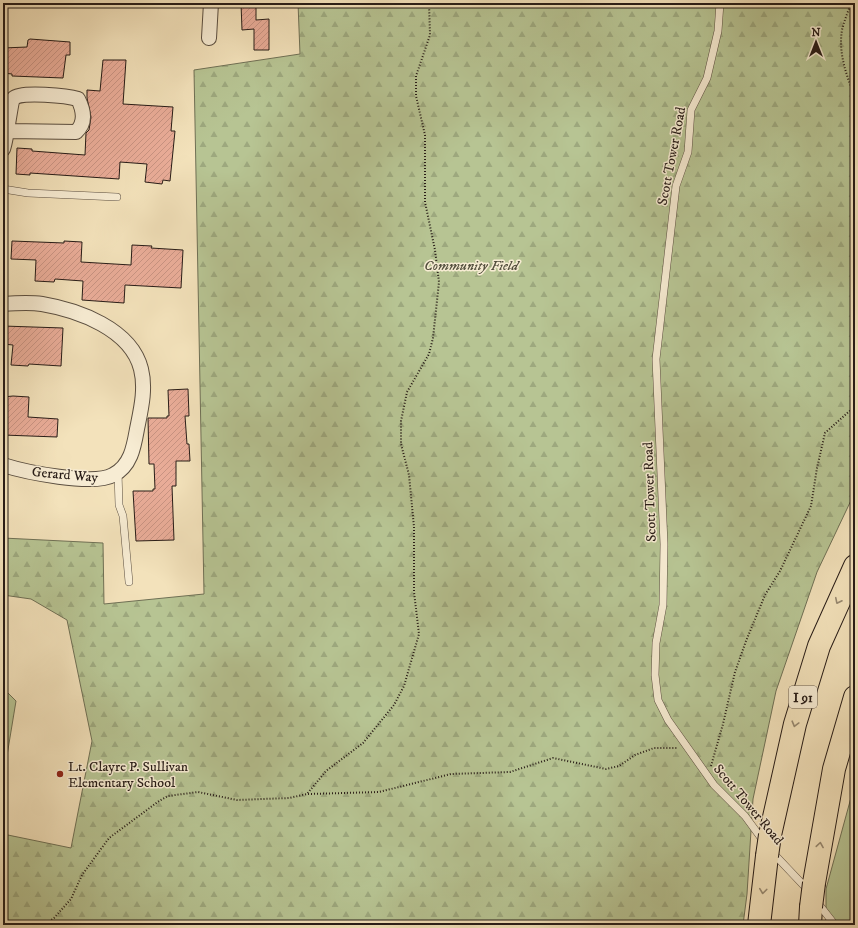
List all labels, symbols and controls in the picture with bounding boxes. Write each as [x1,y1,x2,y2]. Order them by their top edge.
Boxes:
north arrow [796,22,836,62]
text: N [811,26,821,40]
street label: Scott Tower Road [654,105,690,207]
park label: Community Field [424,257,520,275]
street label: Scott Tower Road [639,442,661,542]
street label: Gerard Way [31,463,99,487]
one-way arrow [835,597,843,604]
road number: I 91 [789,686,817,708]
one-way arrow [791,720,800,727]
place label: Lt. Clayre P. Sullivan Elementary School [68,758,189,792]
street label: Scott Tower Road [709,761,787,849]
marker: Lt. Clayre P. Sullivan Elementary School [55,769,65,779]
one-way arrow [815,842,823,848]
one-way arrow [759,888,768,894]

